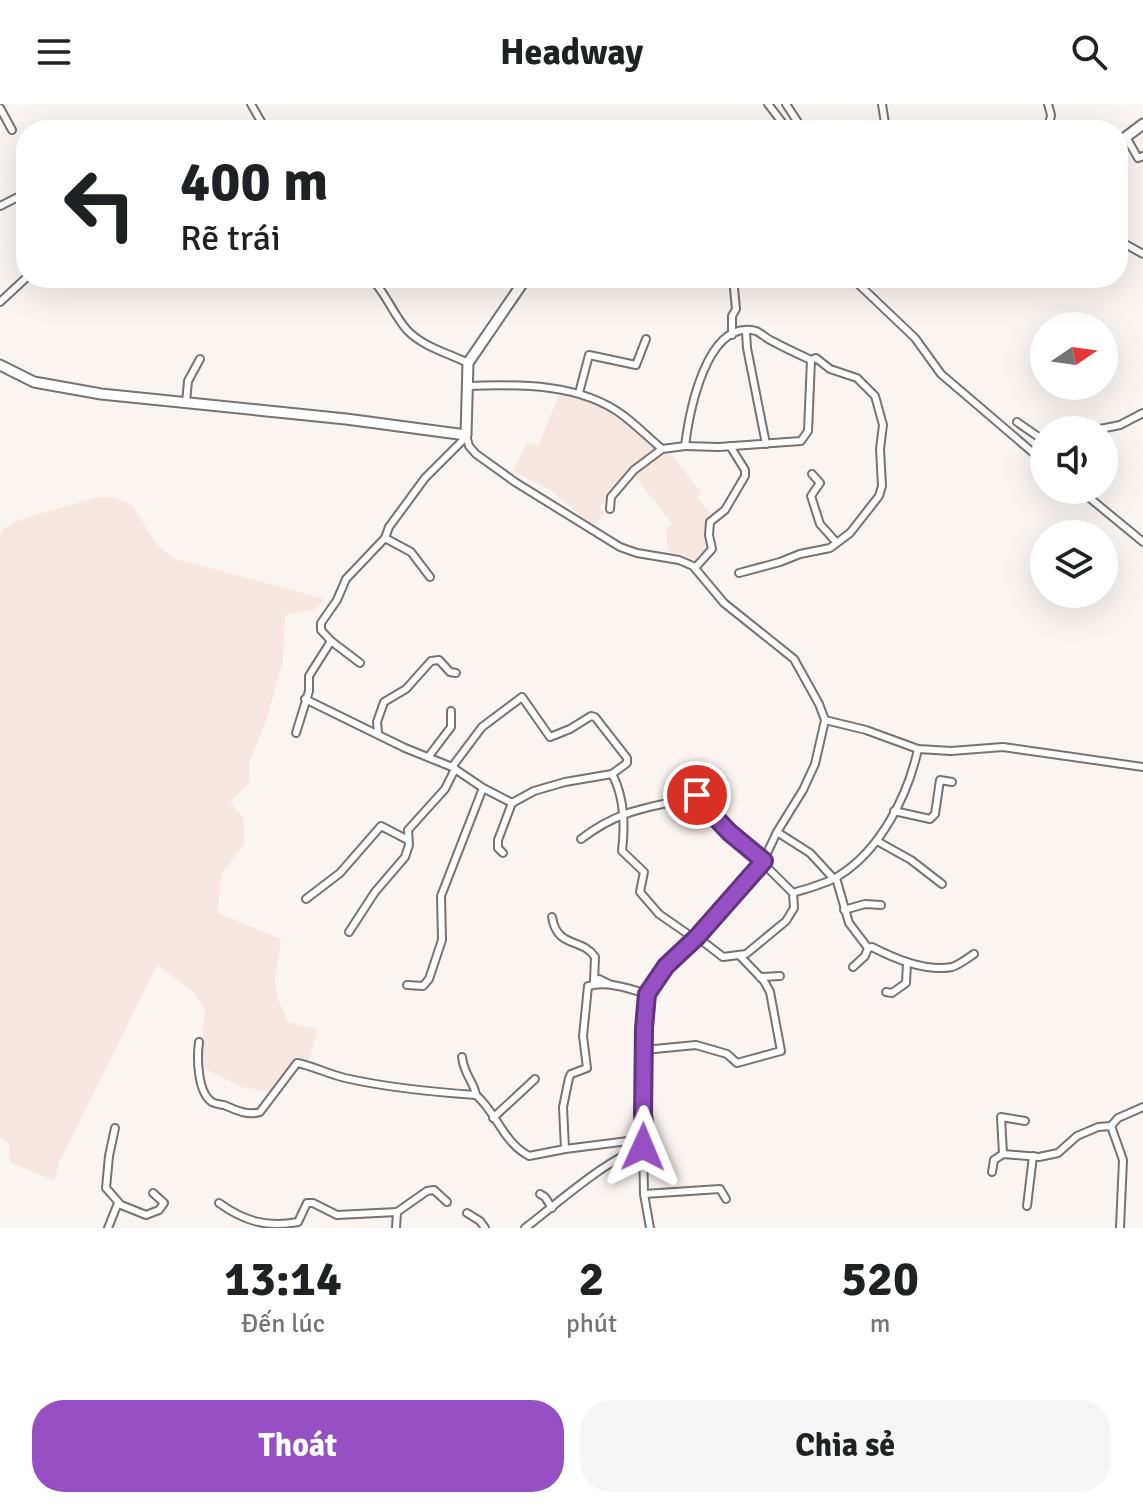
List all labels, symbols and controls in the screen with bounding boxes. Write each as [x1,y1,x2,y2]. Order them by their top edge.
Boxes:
icon: menu [32,30,76,74]
text: Headway [500,30,643,75]
icon: search [1067,30,1111,74]
text: 400 m [180,147,328,216]
icon: left [48,152,152,256]
text: Rẽ trái [180,216,281,261]
north arrow [1030,312,1118,400]
map controls [1030,312,1118,608]
button: sound [1030,416,1118,504]
button: layers [1030,520,1118,608]
pin [663,761,731,829]
icon: arrive [675,773,719,817]
position arrow [601,1105,685,1189]
text: 13:14 [224,1250,342,1309]
text: 2 [579,1250,604,1309]
text: 520 [841,1250,919,1309]
text: Đến lúc [241,1308,325,1340]
text: phút [566,1308,617,1340]
text: m [870,1308,890,1340]
button: Thoát [32,1400,564,1492]
button: Chia sẻ [580,1400,1111,1492]

